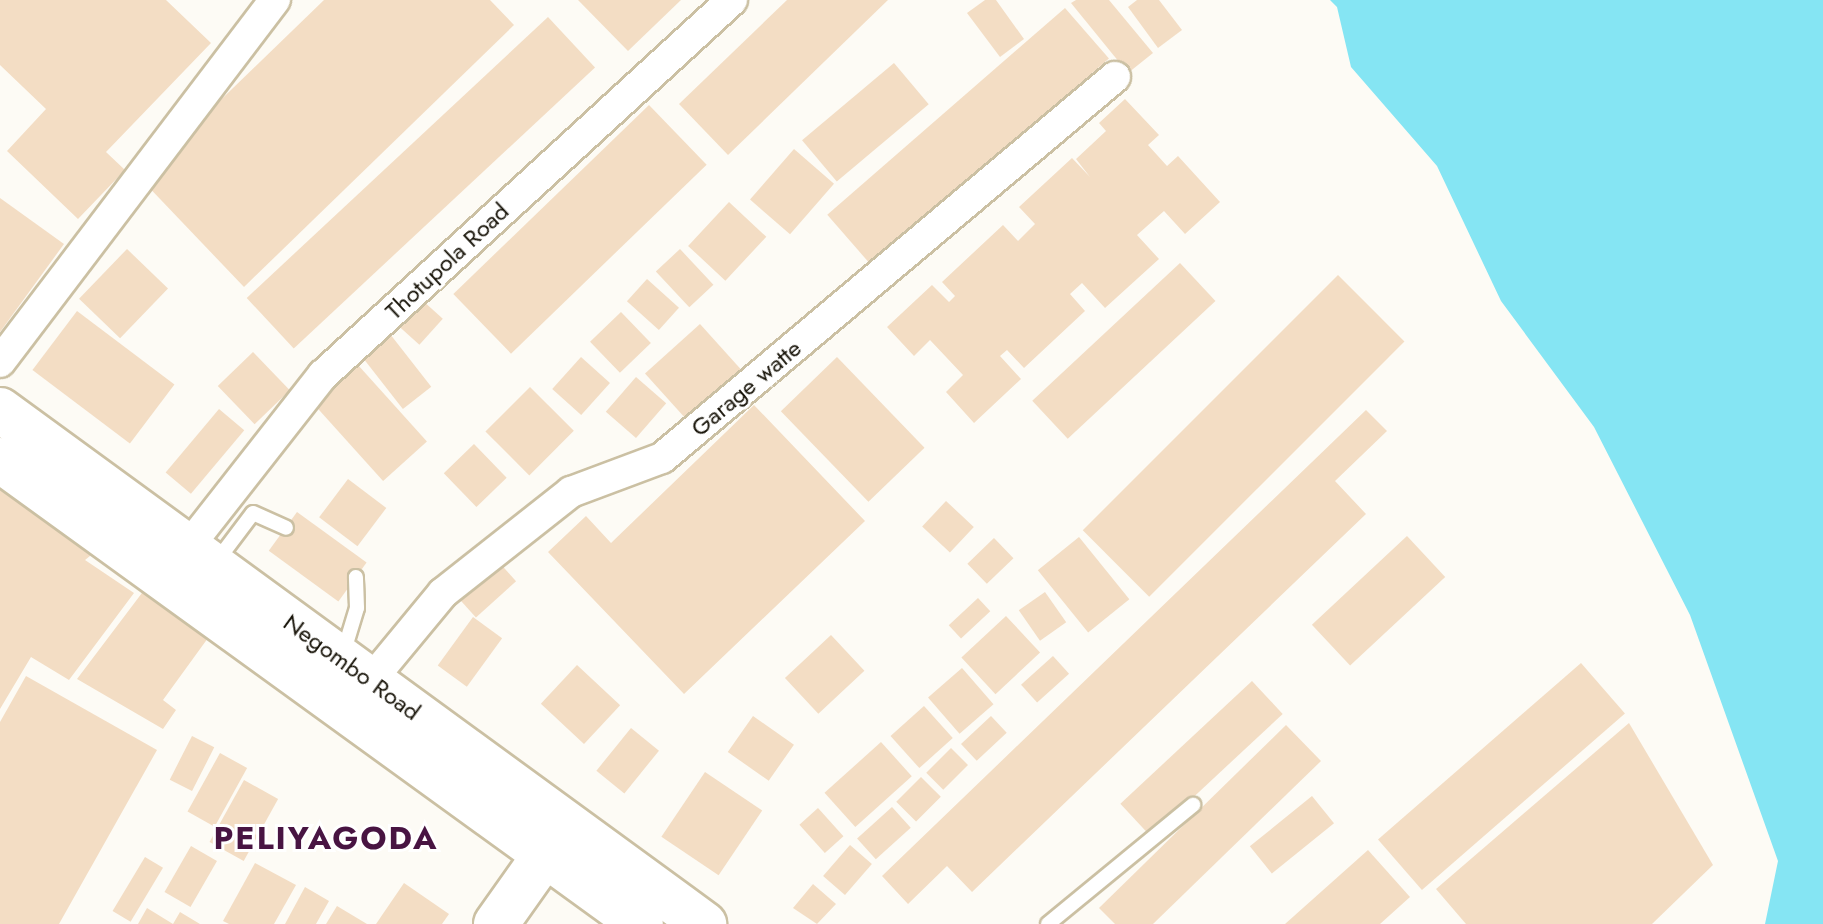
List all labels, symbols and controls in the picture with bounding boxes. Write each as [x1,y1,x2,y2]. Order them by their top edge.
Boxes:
street label: Thotupola Road [379,197,515,325]
street label: Garage watte [685,334,807,442]
street label: Negombo Road [278,608,426,726]
district label: PELIYAGODA [213,819,439,857]

